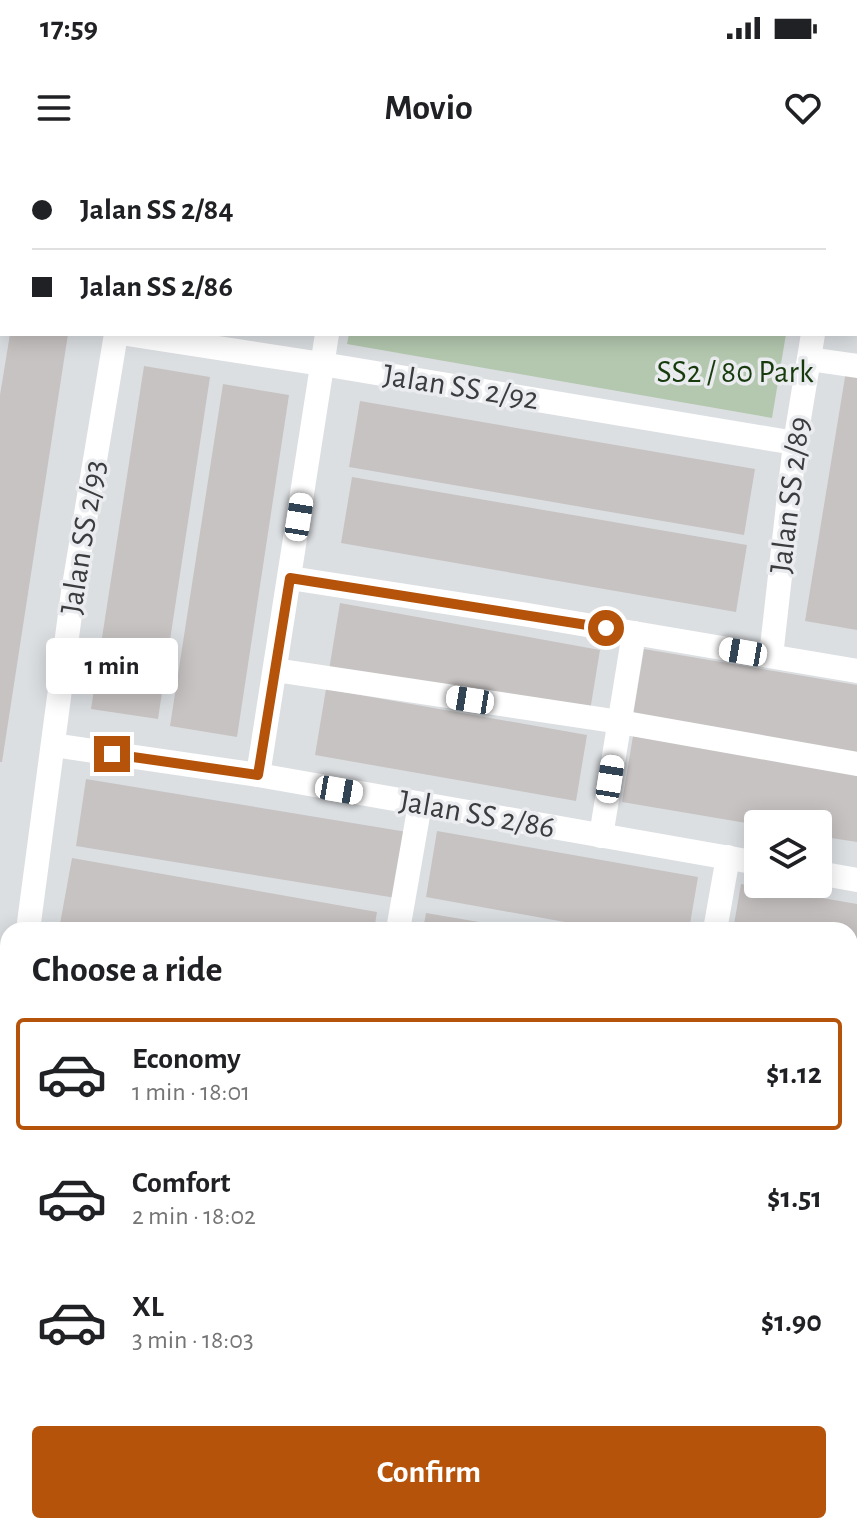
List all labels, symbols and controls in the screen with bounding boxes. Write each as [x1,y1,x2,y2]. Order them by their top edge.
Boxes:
text: 17:59 [40,13,98,43]
icon: menu [32,86,76,130]
icon: heart [781,86,825,130]
text: Movio [384,90,473,126]
text: Jalan SS 2/84 [80,195,233,225]
text: Jalan SS 2/86 [80,272,233,302]
park label: SS2 / 80 Park [656,356,814,388]
street label: Jalan SS 2/92 [381,359,541,415]
street label: Jalan SS 2/89 [765,415,815,575]
street label: Jalan SS 2/93 [55,458,111,616]
car [283,491,315,543]
route start [588,610,624,646]
car [717,636,769,668]
callout: 1 min [46,638,178,694]
text: 1 min [85,653,139,679]
car [444,684,496,716]
route end [94,736,130,772]
car [594,753,626,805]
car [313,774,365,806]
street label: Jalan SS 2/86 [397,785,557,843]
map controls [744,810,832,898]
button: layers [744,810,832,898]
text: Choose a ride [32,952,222,988]
icon: car [36,1038,108,1110]
text: Economy [132,1044,241,1074]
text: $1.12 [766,1059,822,1089]
text: 1 min · 18:01 [132,1079,250,1105]
icon: car [36,1162,108,1234]
text: Comfort [132,1168,231,1198]
text: $1.51 [767,1183,822,1213]
text: 2 min · 18:02 [132,1203,256,1229]
icon: car [36,1286,108,1358]
text: XL [132,1292,164,1322]
text: $1.90 [761,1307,822,1337]
text: 3 min · 18:03 [132,1327,254,1353]
button: Confirm [32,1426,826,1518]

